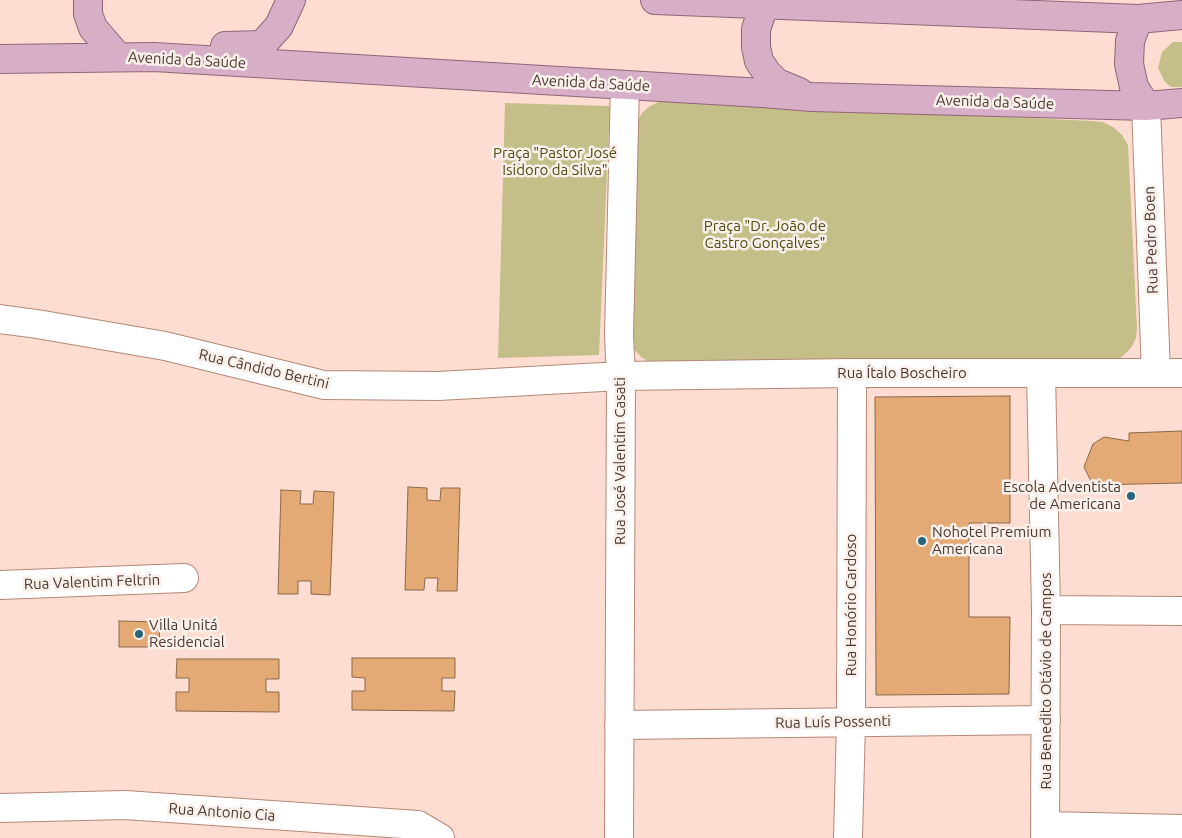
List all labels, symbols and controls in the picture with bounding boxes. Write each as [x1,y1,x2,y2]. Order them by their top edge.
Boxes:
street label: Avenida da Saúde [127,48,247,72]
street label: Avenida da Saúde [531,71,651,95]
street label: Avenida da Saúde [936,91,1054,113]
park label: Praça "Pastor José Isidoro da Silva" [493,144,617,179]
street label: Rua Pedro Boen [1140,186,1162,294]
park label: Praça "Dr. João de Castro Gonçalves" [704,217,826,252]
street label: Rua Cândido Bertini [197,345,331,393]
street label: Rua Ítalo Boscheiro [837,364,967,382]
street label: Rua José Valentim Casati [611,377,629,545]
place label: Escola Adventista de Americana [1003,478,1121,513]
marker: Escola Adventista de Americana [1125,490,1137,502]
place label: Nohotel Premium Americana [932,523,1051,558]
street label: Rua Honório Cardoso [842,534,860,676]
marker: Nohotel Premium Americana [916,535,928,547]
street label: Rua Valentim Feltrin [23,571,161,593]
street label: Rua Benedito Otávio de Campos [1037,573,1055,789]
place label: Villa Unitá Residencial [149,616,225,651]
marker: Villa Unitá Residencial [133,628,145,640]
street label: Rua Luís Possenti [775,712,891,732]
street label: Rua Antonio Cia [168,799,276,825]

